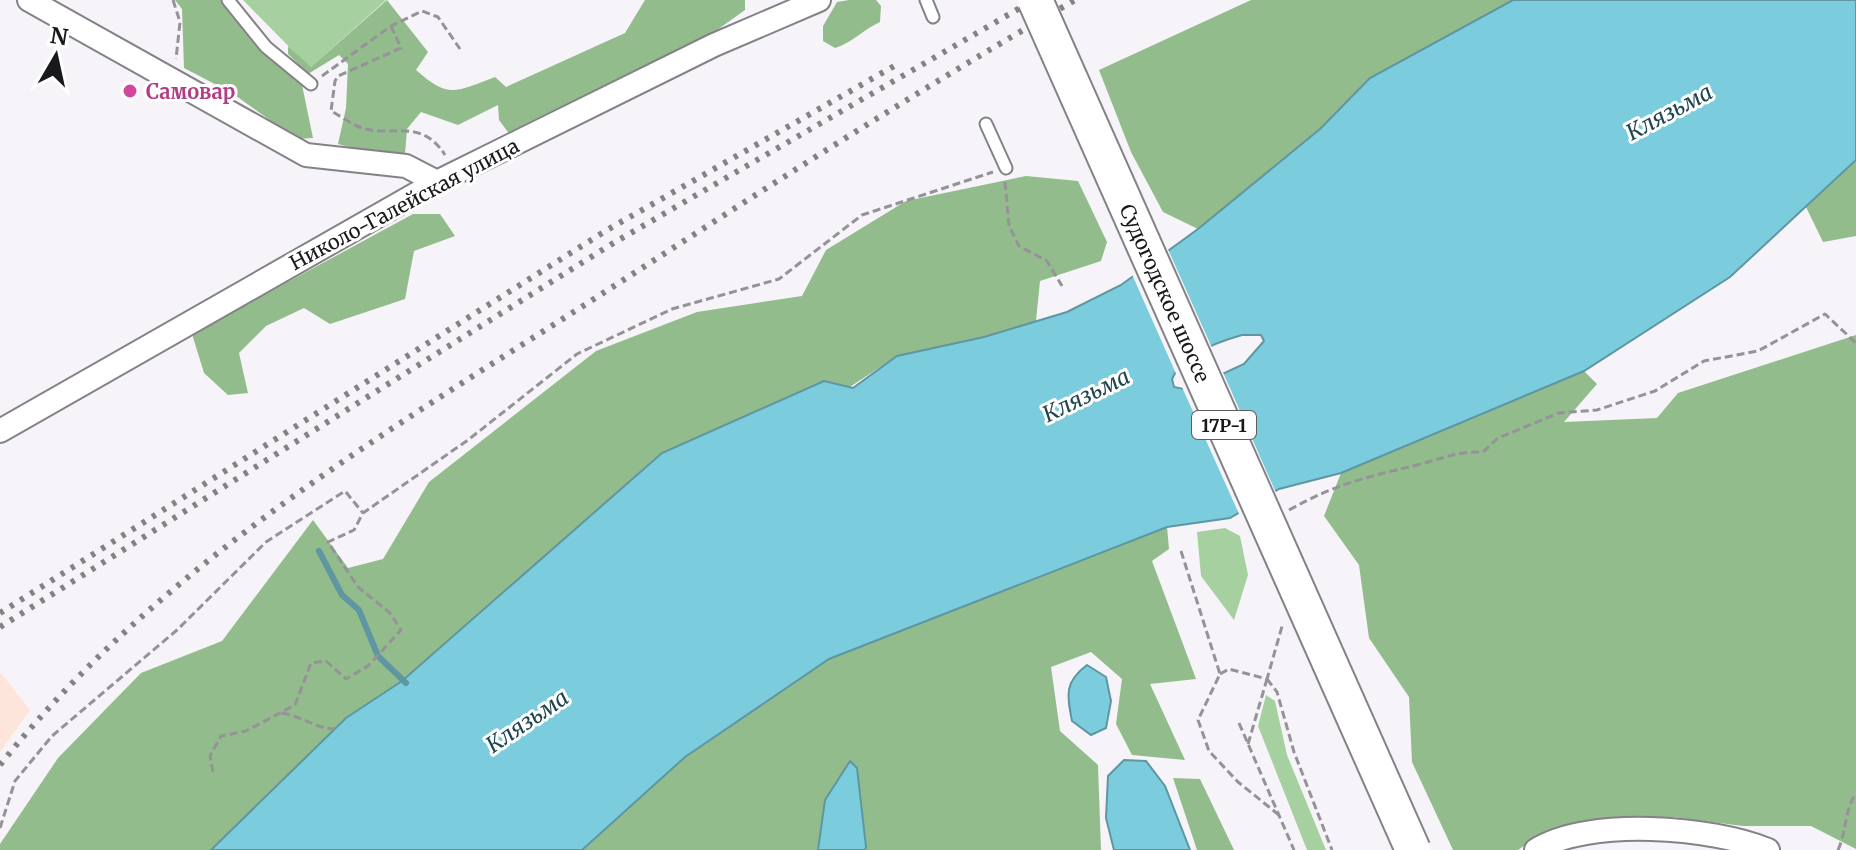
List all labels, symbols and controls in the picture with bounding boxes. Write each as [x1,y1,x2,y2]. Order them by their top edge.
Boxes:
north arrow [16,16,96,96]
text: N [48,21,71,52]
water label: Клязьма [1621,78,1717,146]
place label: Самовар [146,79,235,104]
marker: Самовар [121,82,139,100]
street label: Николо-Галейская улица [285,133,523,275]
street label: Судогодское шоссе [1114,200,1216,386]
water label: Клязьма [1038,362,1134,428]
road number: 17Р-1 [1192,411,1256,439]
water label: Клязьма [480,683,574,759]

